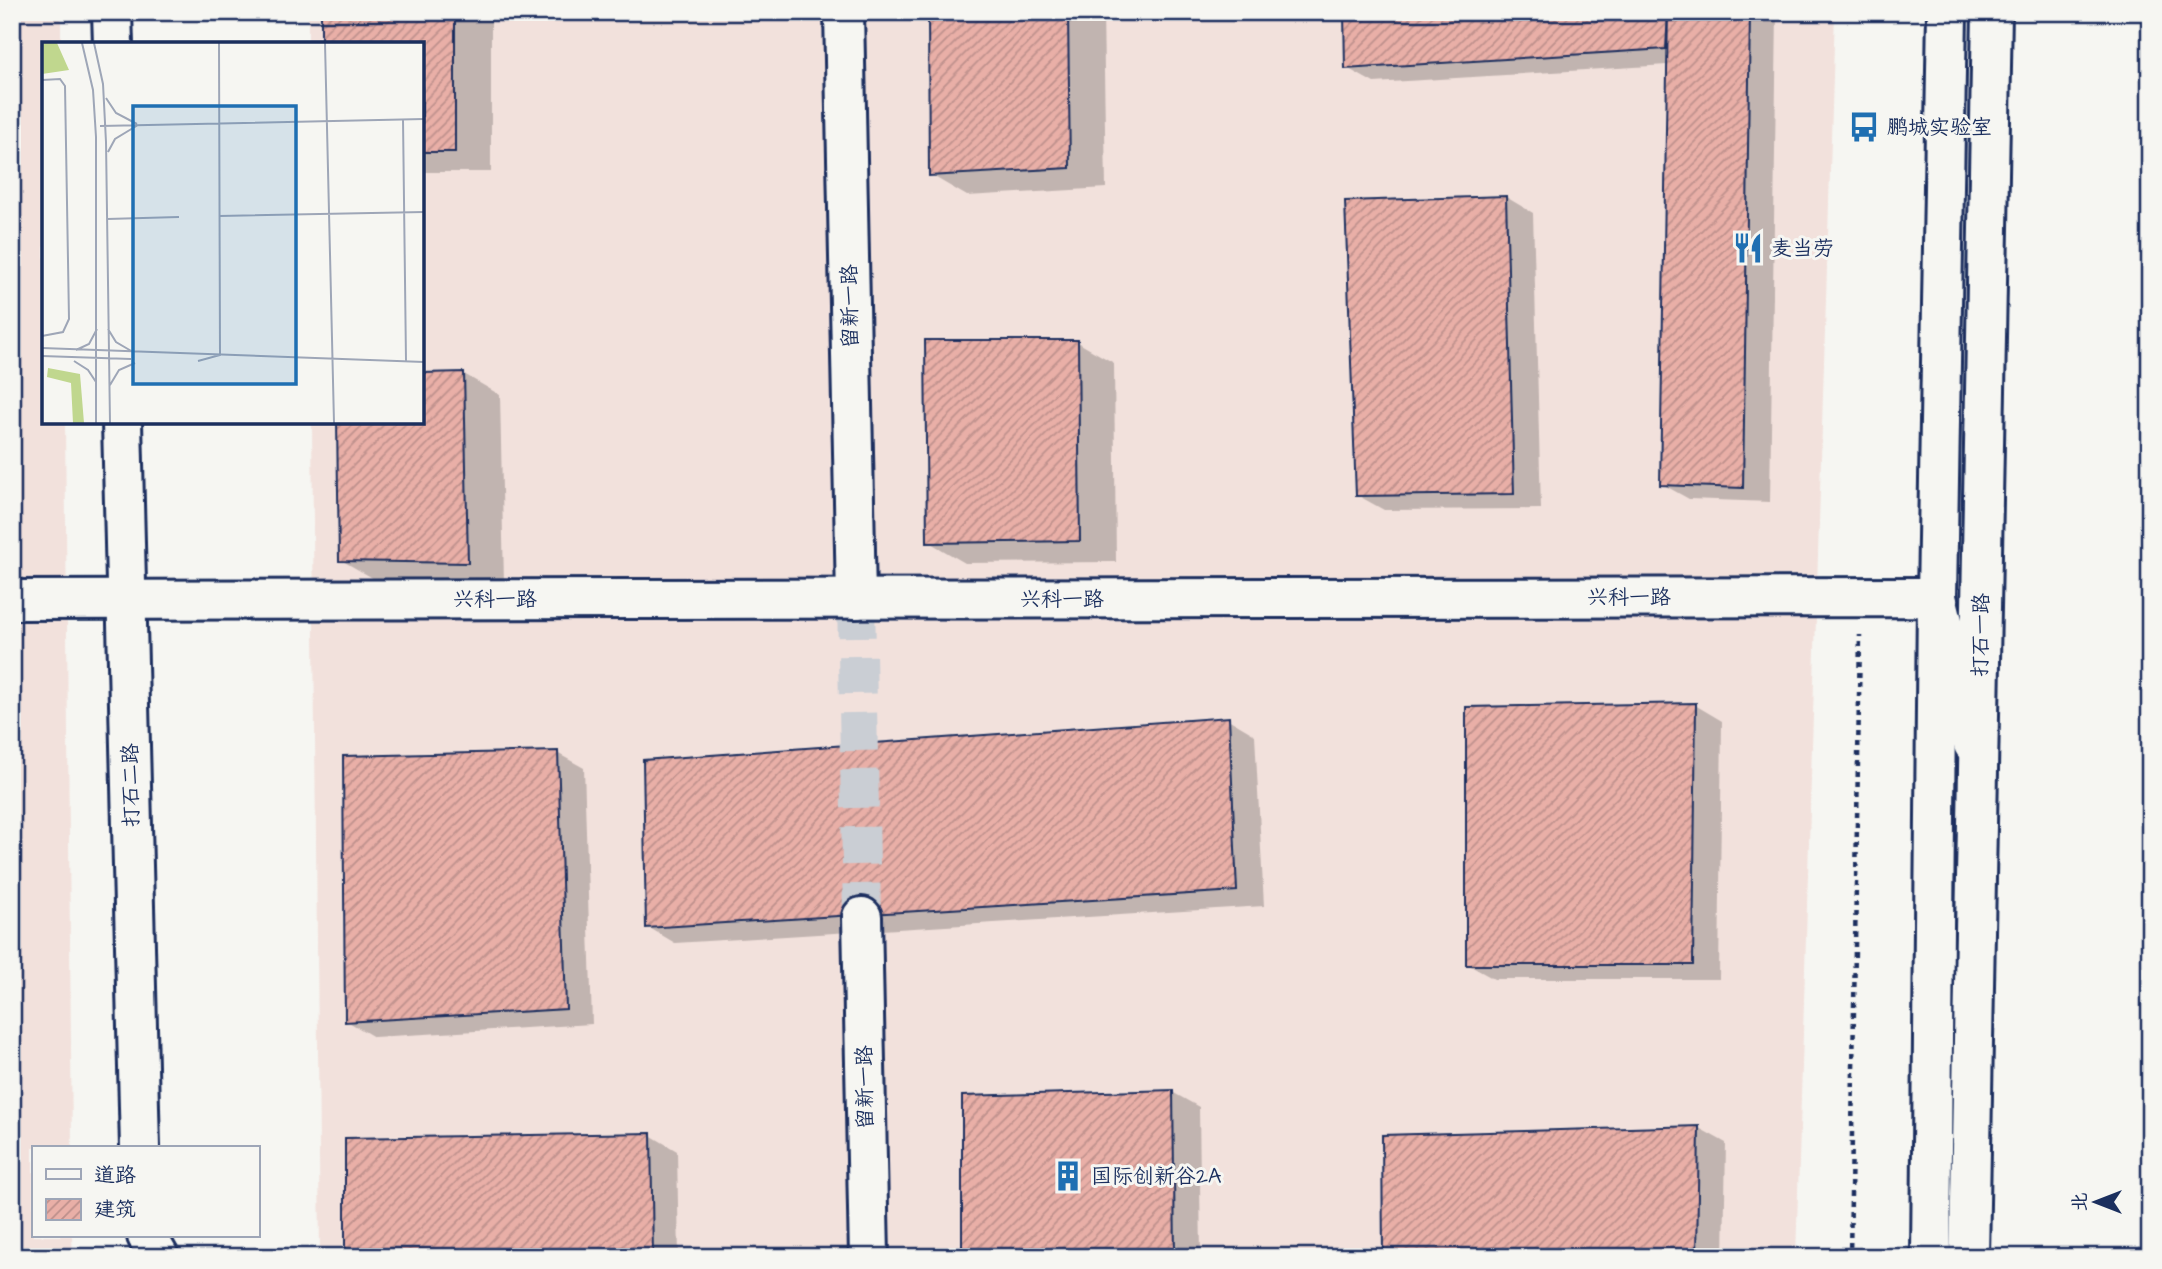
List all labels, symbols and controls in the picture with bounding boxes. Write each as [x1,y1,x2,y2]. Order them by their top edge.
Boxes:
inset map [42,42,424,424]
bus stop icon: 鹏城实验室 [1847,110,1881,144]
place label: 鹏城实验室 [1887,113,1992,142]
restaurant icon: 麦当劳 [1731,231,1765,265]
place label: 麦当劳 [1771,234,1834,263]
street label: 留新一路 [835,264,865,348]
street label: 兴科一路 [1587,583,1671,612]
street label: 兴科一路 [453,585,537,614]
street label: 兴科一路 [1020,585,1104,614]
street label: 打石一路 [1966,593,1996,677]
street label: 打石二路 [116,743,146,827]
street label: 留新一路 [850,1045,880,1129]
legend [32,1146,259,1238]
building icon: 国际创新谷2A [1051,1159,1085,1193]
text: 道路 [94,1161,136,1190]
place label: 国际创新谷2A [1091,1162,1222,1191]
north arrow [2060,1168,2130,1238]
text: 北 [2067,1192,2094,1212]
text: 建筑 [94,1195,136,1224]

